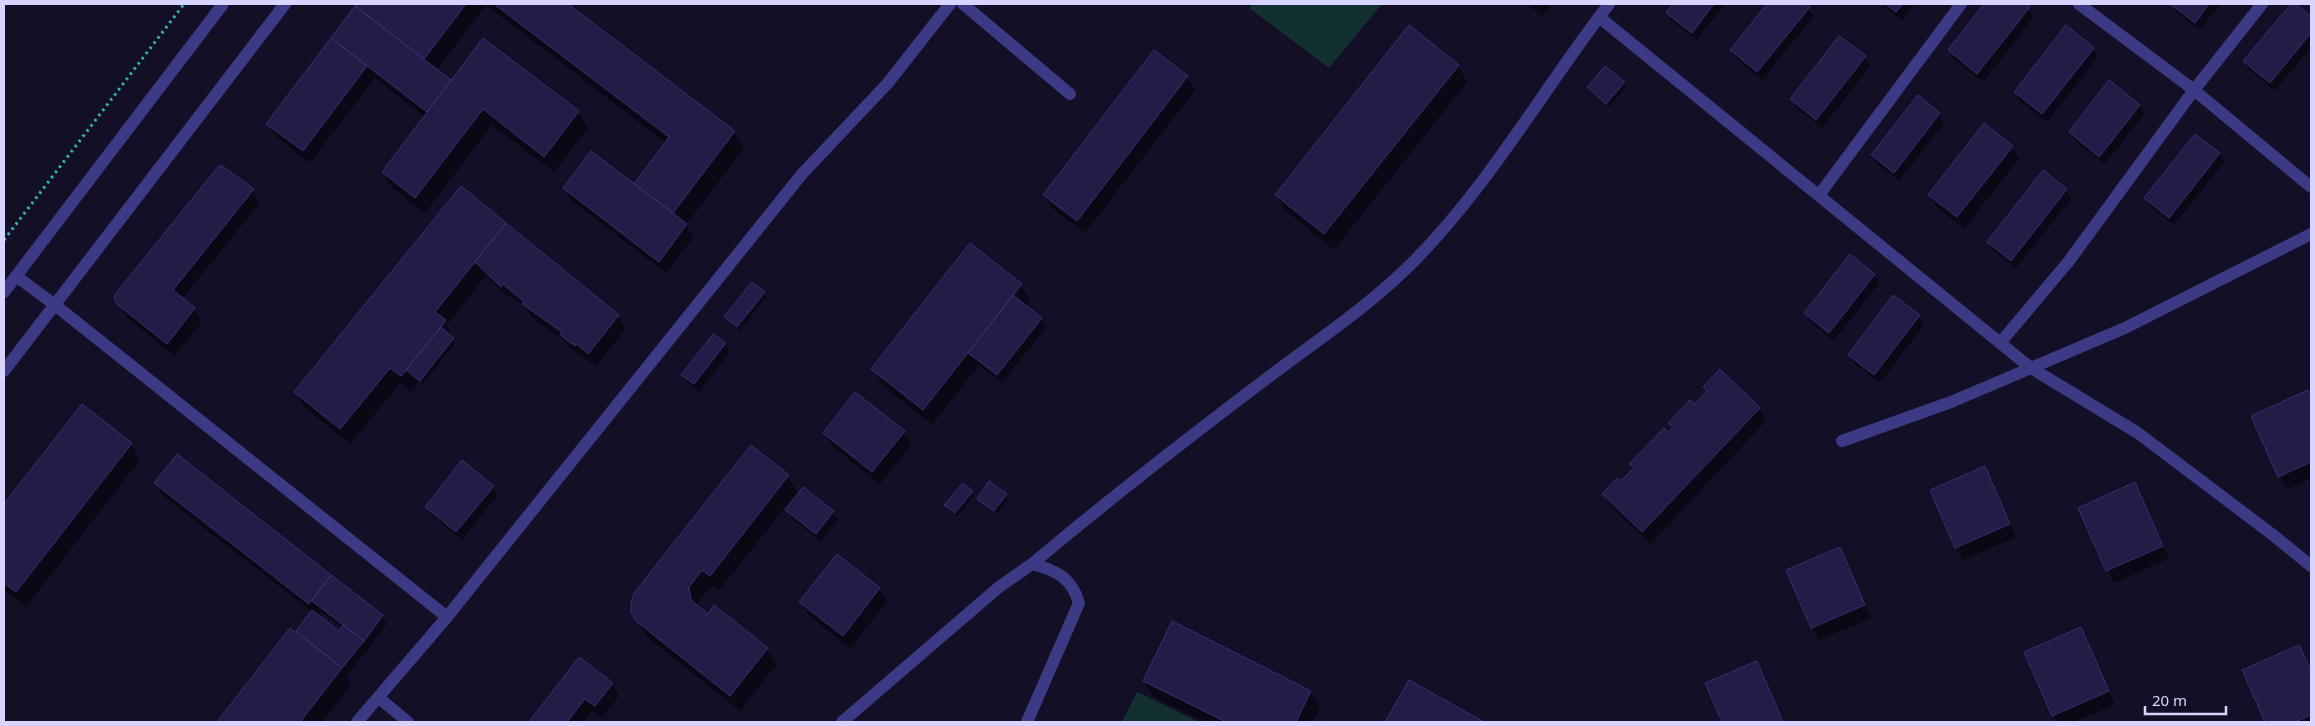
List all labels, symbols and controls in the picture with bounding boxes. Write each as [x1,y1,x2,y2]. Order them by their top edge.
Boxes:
scale bar [2145,684,2226,716]
text: 20 m [2152,690,2187,710]

